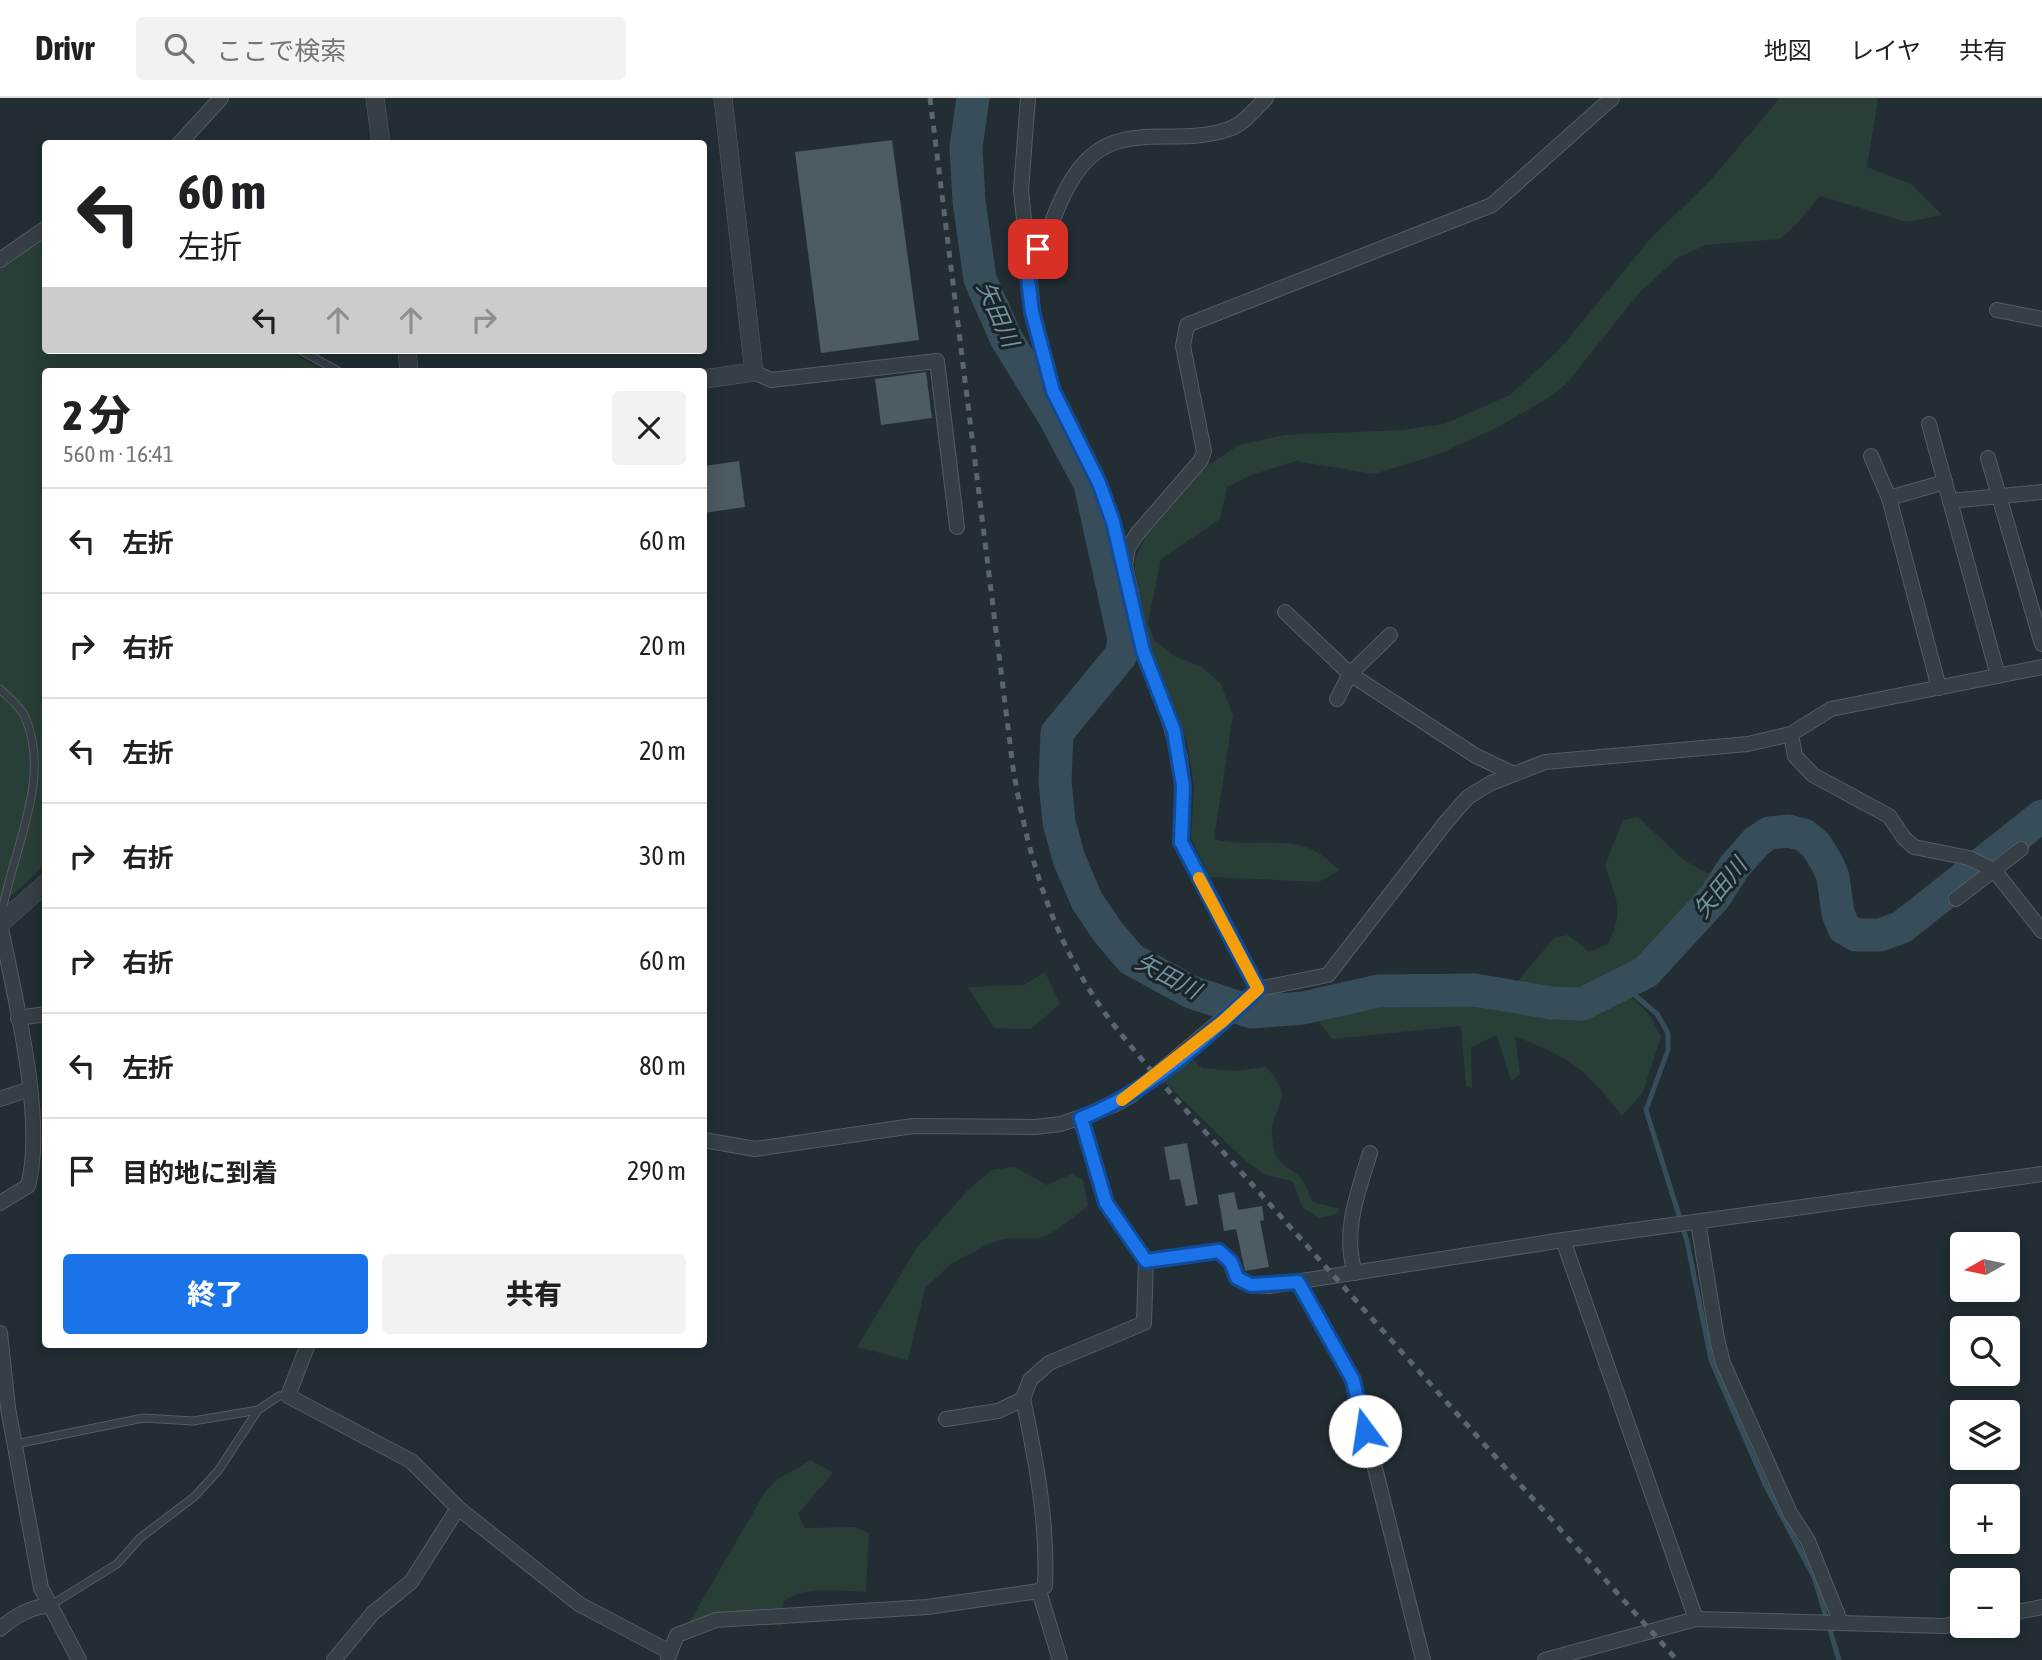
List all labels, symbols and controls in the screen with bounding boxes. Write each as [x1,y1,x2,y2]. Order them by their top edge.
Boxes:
search box [136,17,626,80]
text: Drivr [35,29,94,67]
icon: search [160,29,198,67]
text: ここで検索 [216,36,346,66]
text: 地図 [1764,37,1812,64]
text: レイヤ [1850,37,1921,64]
text: 共有 [1959,37,2007,64]
text: 60 m [178,163,266,219]
icon: left [63,168,154,259]
pin [1008,219,1068,279]
text: 左折 [178,228,242,265]
icon: arrive [1019,230,1057,268]
water label: 矢田川 [972,277,1025,354]
icon: left [246,301,284,339]
icon: ahead [319,301,357,339]
icon: ahead [392,301,430,339]
icon: right [465,301,503,339]
text: 2 分 [63,391,131,439]
button: close [612,391,686,465]
text: 560 m · 16:41 [63,441,174,467]
icon: left [63,522,101,560]
text: 60 m [639,526,686,556]
text: 左折 [122,528,174,558]
icon: right [63,627,101,665]
text: 20 m [639,631,686,661]
text: 右折 [122,633,174,663]
icon: left [63,732,101,770]
text: 20 m [639,736,686,766]
text: 左折 [122,738,174,768]
icon: right [63,837,101,875]
text: 30 m [639,841,686,871]
text: 右折 [122,843,174,873]
water label: 矢田川 [1688,851,1754,923]
icon: right [63,942,101,980]
text: 60 m [639,946,686,976]
text: 右折 [122,948,174,978]
water label: 矢田川 [1131,948,1207,1005]
icon: left [63,1047,101,1085]
text: 80 m [639,1051,686,1081]
text: 左折 [122,1053,174,1083]
icon: arrive [63,1152,101,1190]
text: 290 m [627,1156,686,1186]
text: 目的地に到着 [122,1158,278,1188]
north arrow [1950,1232,2020,1302]
map controls [1950,1232,2020,1638]
button: 終了 [63,1254,368,1334]
button: 共有 [382,1254,686,1334]
button: search [1950,1316,2020,1386]
position arrow [1328,1394,1402,1468]
button: layers [1950,1400,2020,1470]
button: + [1950,1484,2020,1554]
button: − [1950,1568,2020,1638]

